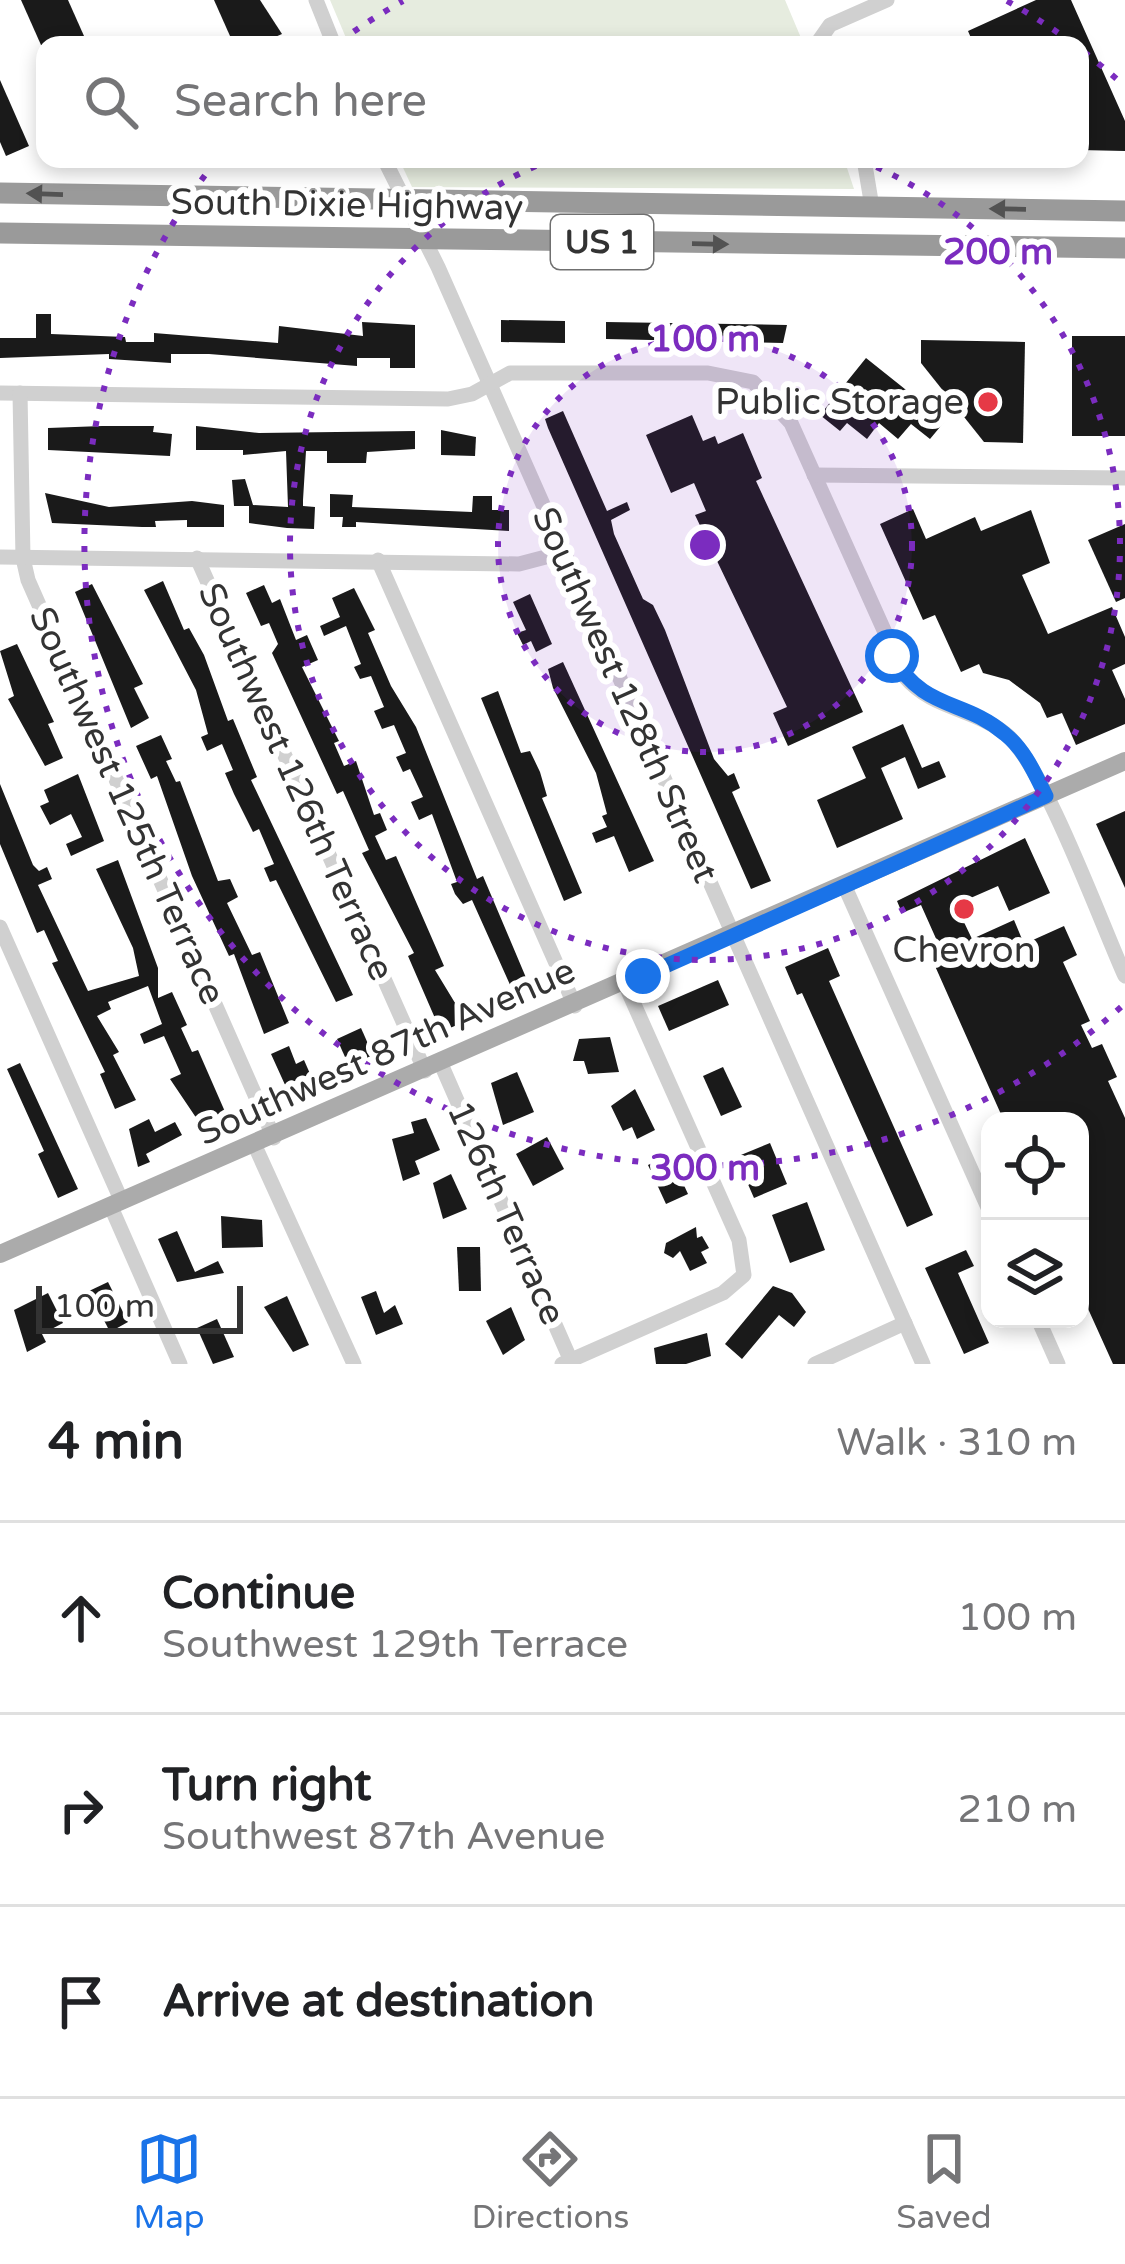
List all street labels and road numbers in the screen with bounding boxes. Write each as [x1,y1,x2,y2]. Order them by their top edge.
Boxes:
street label: South Dixie Highway [170,180,524,230]
road number: US 1 [551,215,653,269]
street label: Southwest 128th Street [523,501,727,889]
street label: Southwest 126th Terrace [189,577,403,987]
street label: Southwest 125th Terrace [20,601,234,1011]
street label: Southwest 87th Avenue [190,949,582,1155]
street label: 126th Terrace [438,1095,574,1331]

